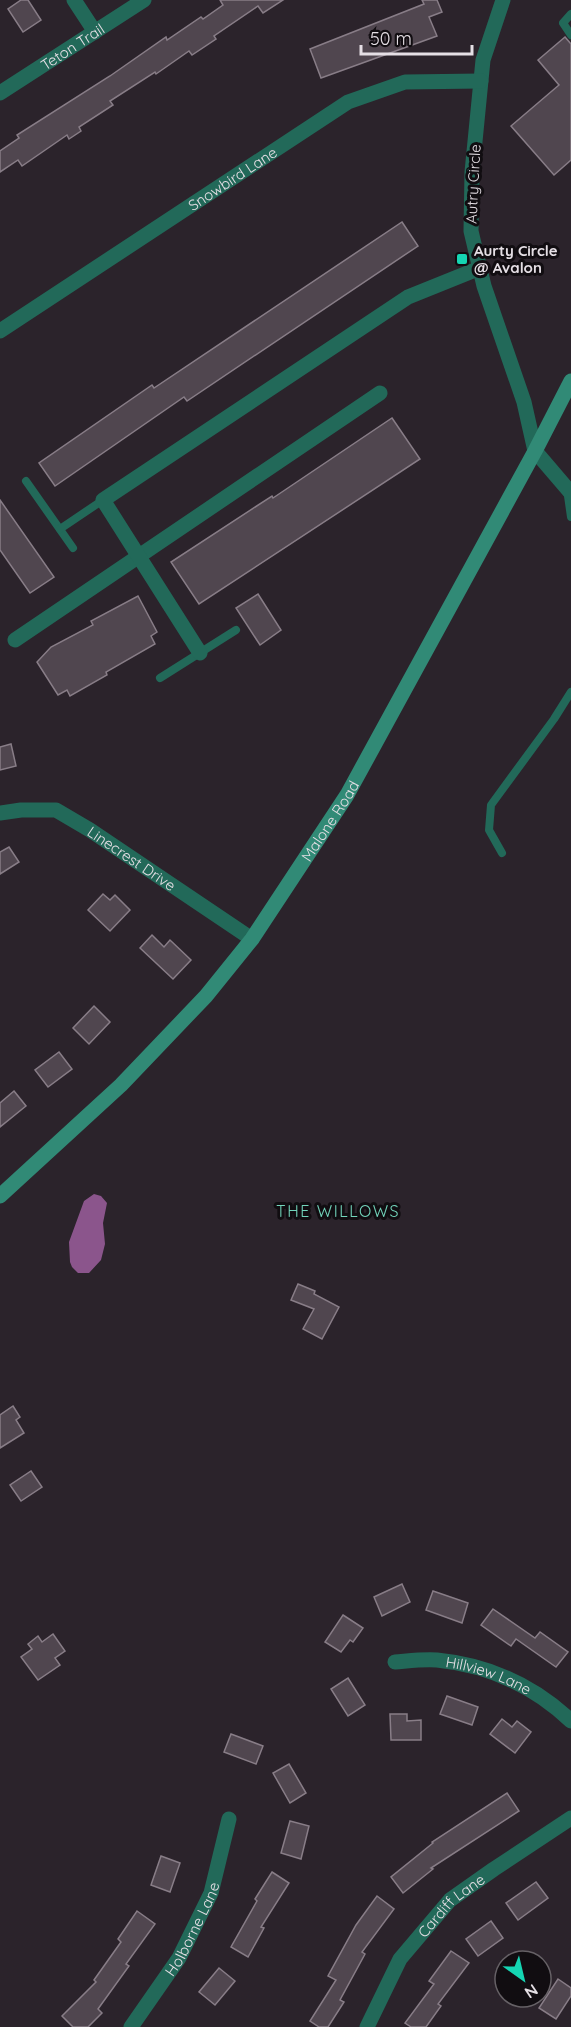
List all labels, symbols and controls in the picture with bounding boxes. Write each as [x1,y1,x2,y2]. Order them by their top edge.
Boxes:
scale bar [361,18,472,56]
street label: Teton Trail [37,19,108,74]
text: 50 m [370,27,412,50]
street label: Snowbird Lane [184,142,280,214]
street label: Autry Circle [461,144,485,224]
place label: Aurty Circle @ Avalon [474,241,558,277]
marker: Aurty Circle @ Avalon [455,252,469,266]
street label: Malone Road [297,777,363,865]
street label: Linecrest Drive [84,822,180,895]
district label: THE WILLOWS [276,1201,400,1221]
street label: Hillview Lane [444,1652,535,1698]
street label: Cardiff Lane [413,1869,488,1941]
street label: Holborne Lane [160,1880,223,1979]
north arrow [493,1949,553,2009]
text: N [521,1980,542,2003]

